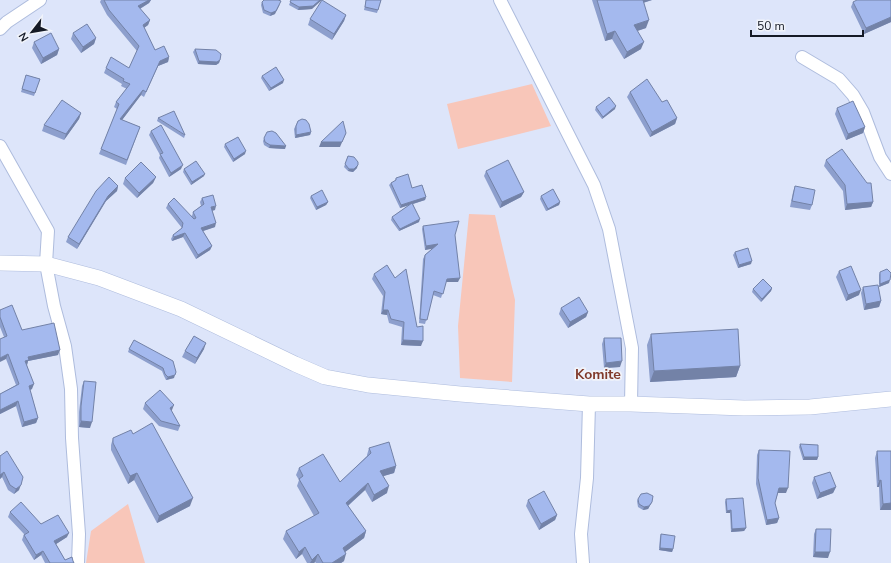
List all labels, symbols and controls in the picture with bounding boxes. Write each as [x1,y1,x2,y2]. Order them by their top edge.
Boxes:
north arrow [12,12,52,52]
scale bar [751,12,863,38]
text: 50 m [757,18,785,34]
text: N [15,30,32,44]
district label: Komite [575,365,621,384]

